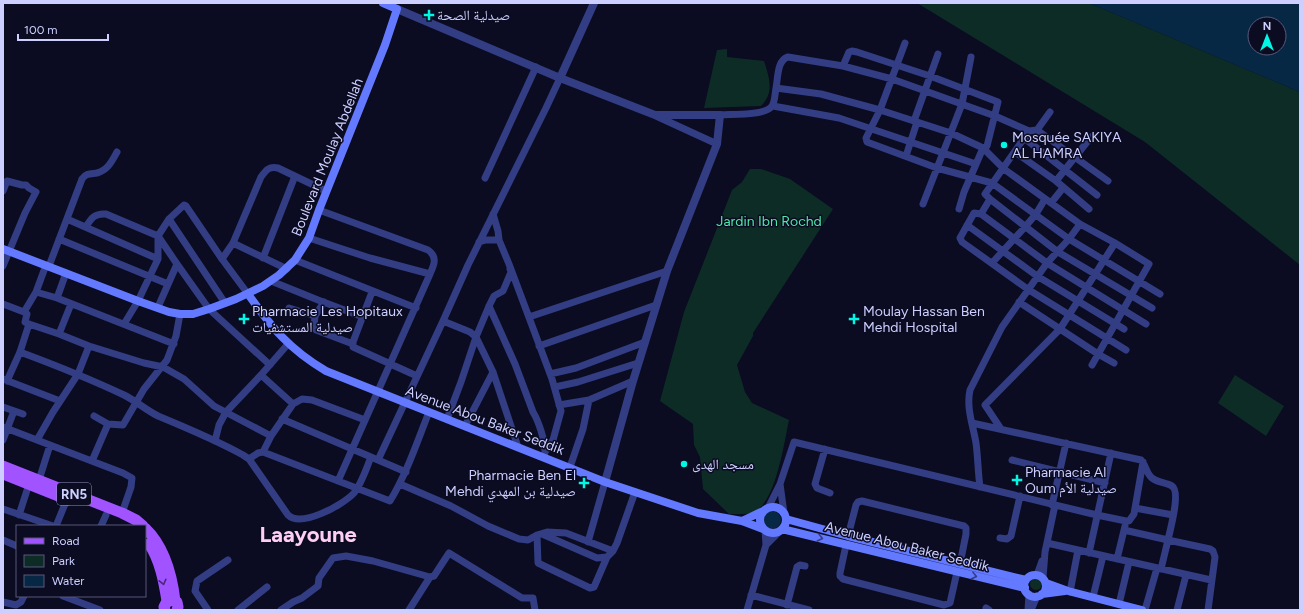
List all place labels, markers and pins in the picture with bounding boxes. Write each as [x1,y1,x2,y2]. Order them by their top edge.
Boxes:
place label: صيدلية الصحة [437,7,510,24]
marker: صيدلية الصحة [424,10,434,20]
place label: Mosquée SAKIYA AL HAMRA [1012,129,1122,162]
marker: Mosquée SAKIYA AL HAMRA [999,140,1009,150]
place label: Pharmacie Les Hopitaux صيدلية المستشفيات [252,303,403,336]
place label: Moulay Hassan Ben Mehdi Hospital [863,303,985,336]
marker: Moulay Hassan Ben Mehdi Hospital [848,313,860,325]
marker: Pharmacie Les Hopitaux صيدلية المستشفيات [239,314,249,324]
place label: مسجد الهدى [692,456,754,473]
marker: مسجد الهدى [679,459,689,469]
place label: Pharmacie Al Oum صيدلية الأم [1025,464,1117,498]
place label: Pharmacie Ben El Mehdi صيدلية بن المهدي [445,467,576,503]
marker: Pharmacie Al Oum صيدلية الأم [1012,475,1022,485]
marker: Pharmacie Ben El Mehdi صيدلية بن المهدي [579,478,589,488]

